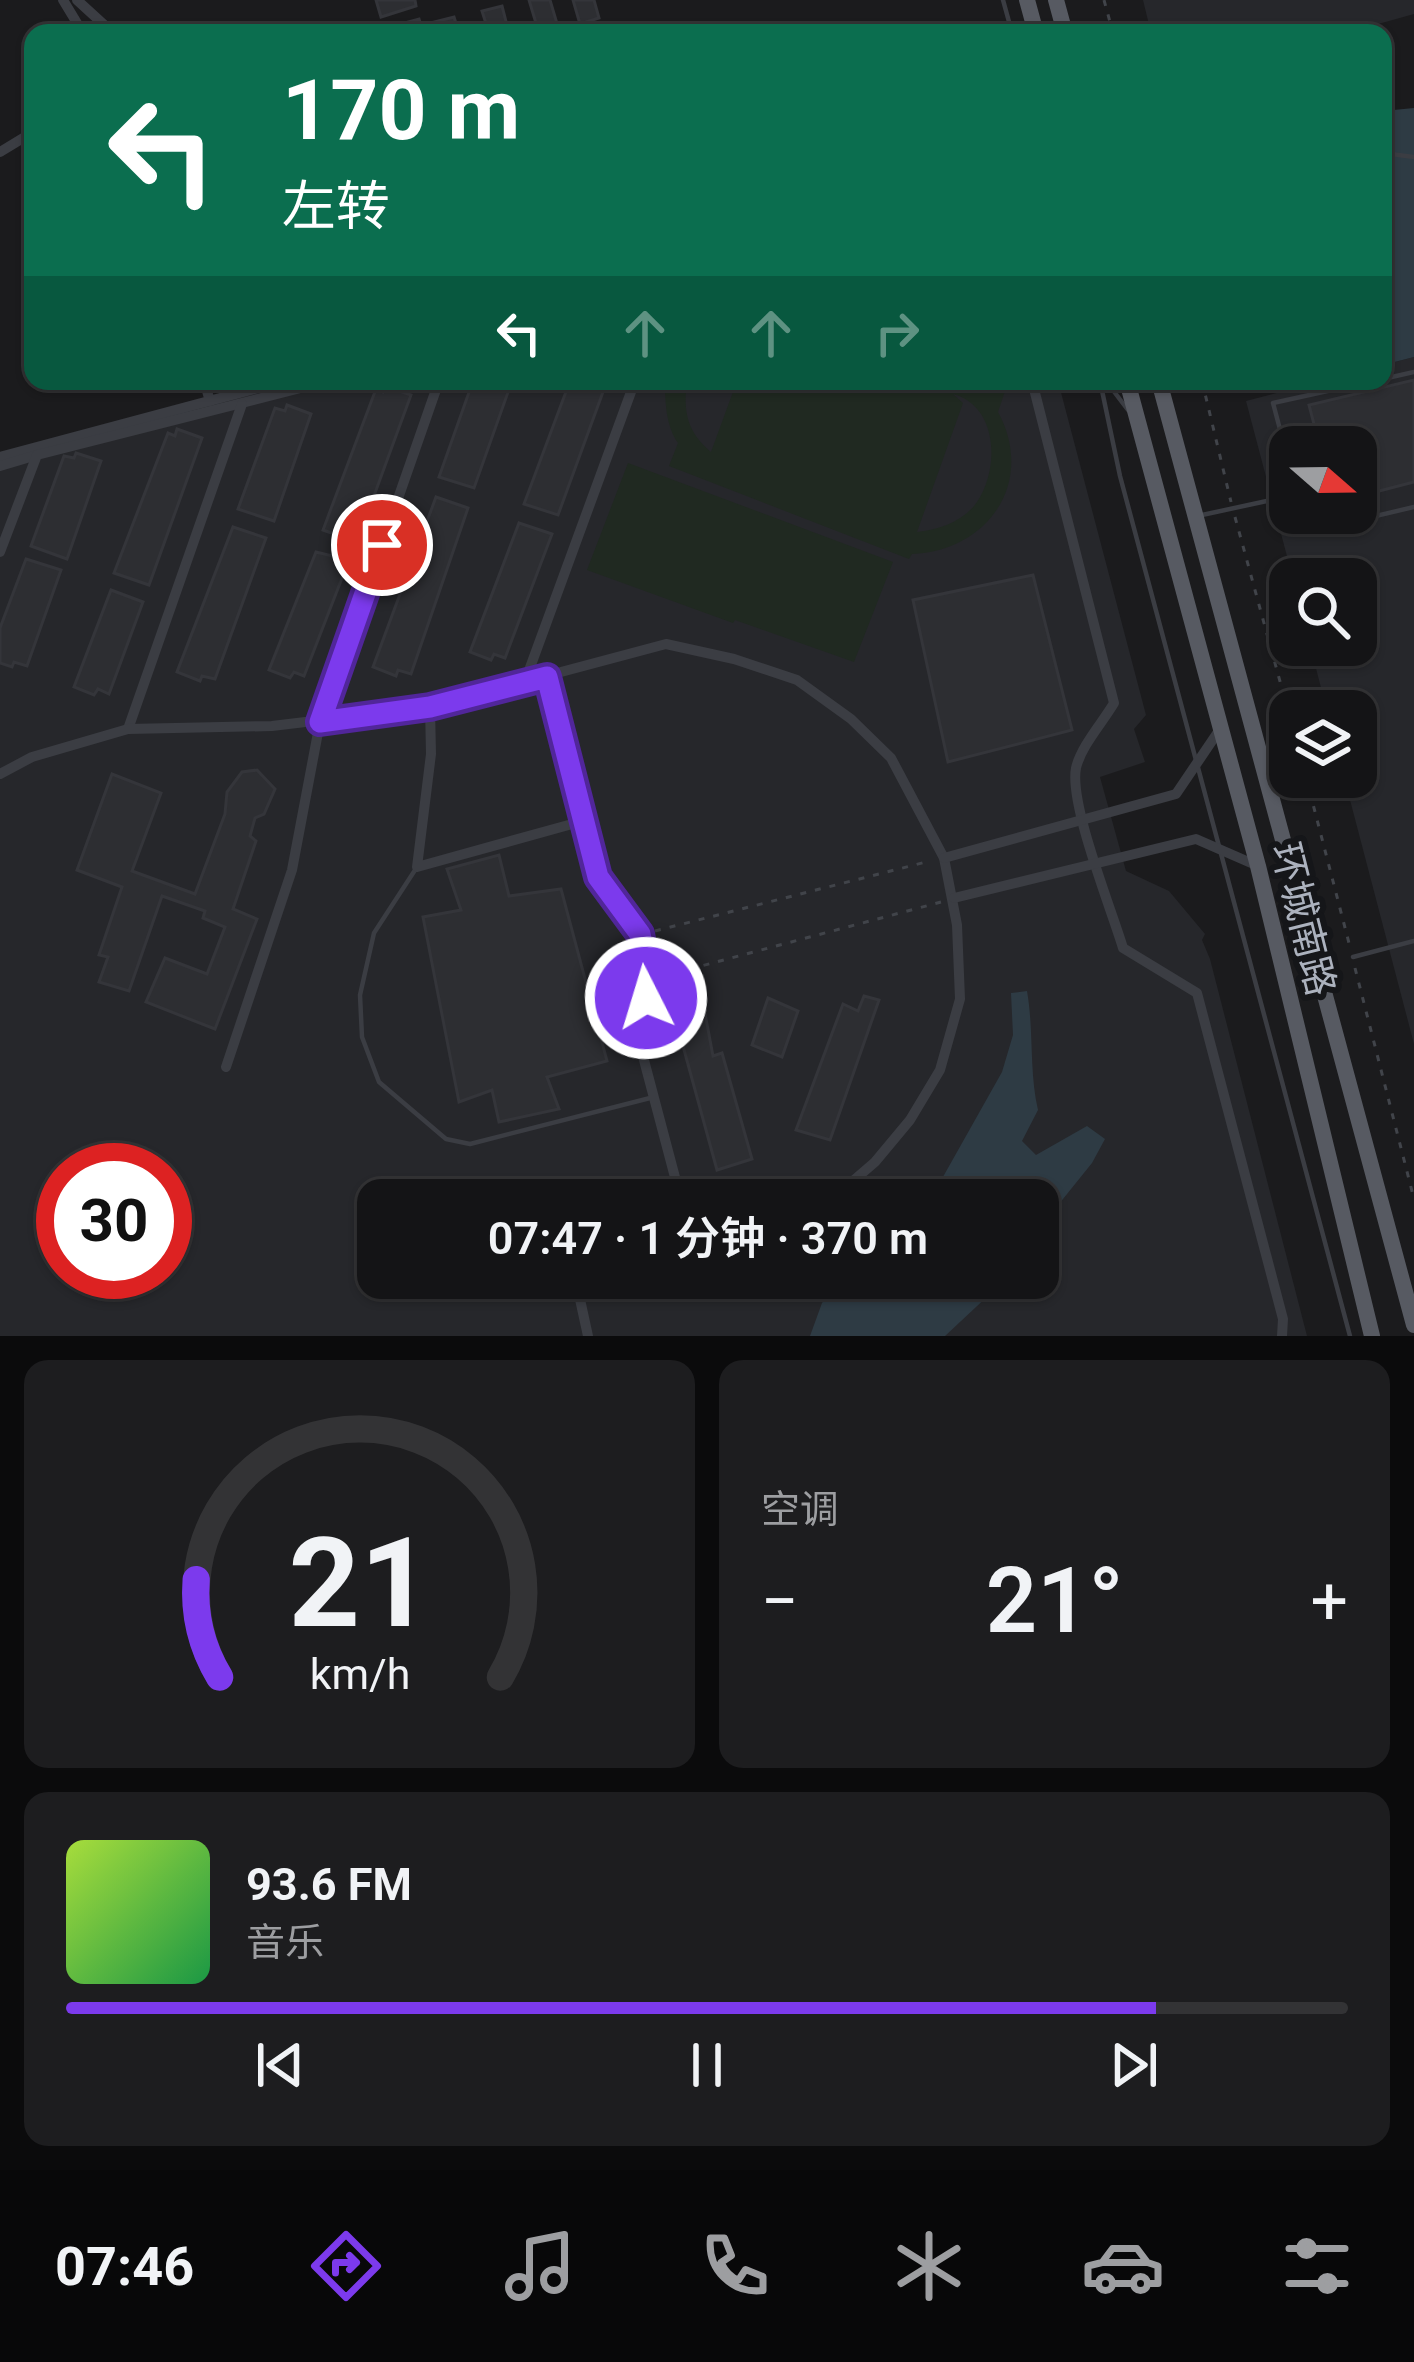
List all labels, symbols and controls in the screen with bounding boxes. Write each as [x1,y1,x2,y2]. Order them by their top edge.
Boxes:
text: 170 m [282,61,520,160]
icon: left [84,72,240,228]
text: 左转 [282,175,390,238]
icon: left [486,300,552,366]
icon: ahead [612,300,678,366]
icon: ahead [738,300,804,366]
icon: right [864,300,930,366]
north arrow [1269,426,1377,534]
map controls [1269,426,1377,798]
pin [331,494,433,596]
icon: arrive [349,512,415,578]
button: search [1269,558,1377,666]
button: layers [1269,690,1377,798]
street label: 环城南路 [1262,838,1344,1000]
position arrow [583,935,709,1061]
speed limit sign: 30 [36,1143,192,1299]
text: 07:47 · 1 分钟 · 370 m [488,1212,928,1265]
text: 空调 [761,1487,839,1533]
text: 21 [288,1510,431,1656]
text: 21° [986,1549,1123,1654]
text: − [761,1563,799,1640]
text: + [1311,1563,1348,1640]
text: km/h [309,1649,410,1699]
text: 93.6 FM [246,1858,412,1911]
text: 音乐 [246,1920,324,1966]
icon: previous [247,2032,313,2098]
icon: pause [674,2032,740,2098]
icon: next [1101,2032,1167,2098]
icon: directions [304,2224,388,2308]
icon: music [498,2224,582,2308]
icon: phone [693,2224,777,2308]
icon: climate [887,2224,971,2308]
icon: car [1081,2224,1165,2308]
icon: filters [1275,2224,1359,2308]
text: 07:46 [55,2235,194,2298]

